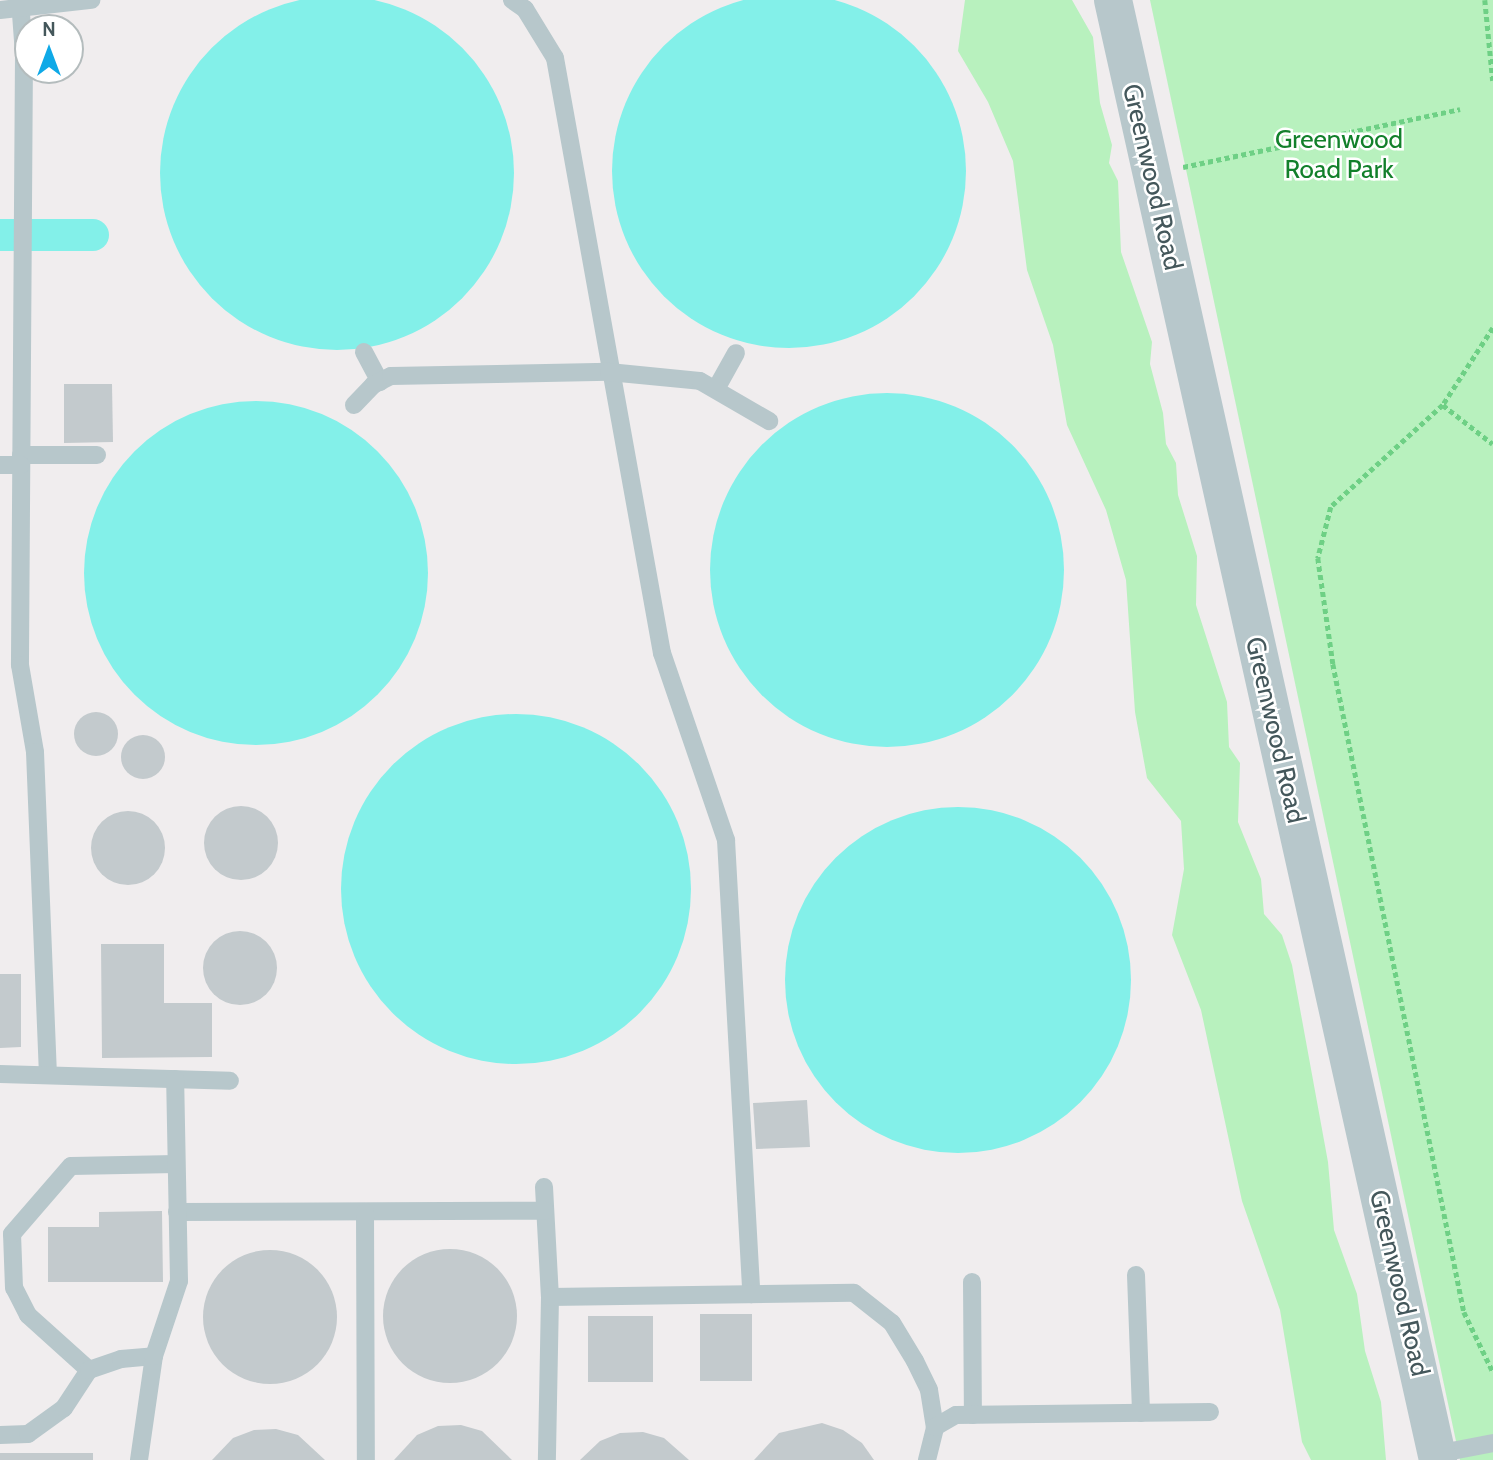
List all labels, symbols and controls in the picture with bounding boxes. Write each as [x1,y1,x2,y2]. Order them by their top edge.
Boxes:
north arrow [14,14,84,84]
text: N [42,18,56,41]
street label: Greenwood Road [1115,81,1189,273]
park label: Greenwood Road Park [1275,124,1403,186]
street label: Greenwood Road [1238,634,1312,826]
street label: Greenwood Road [1362,1187,1436,1379]

